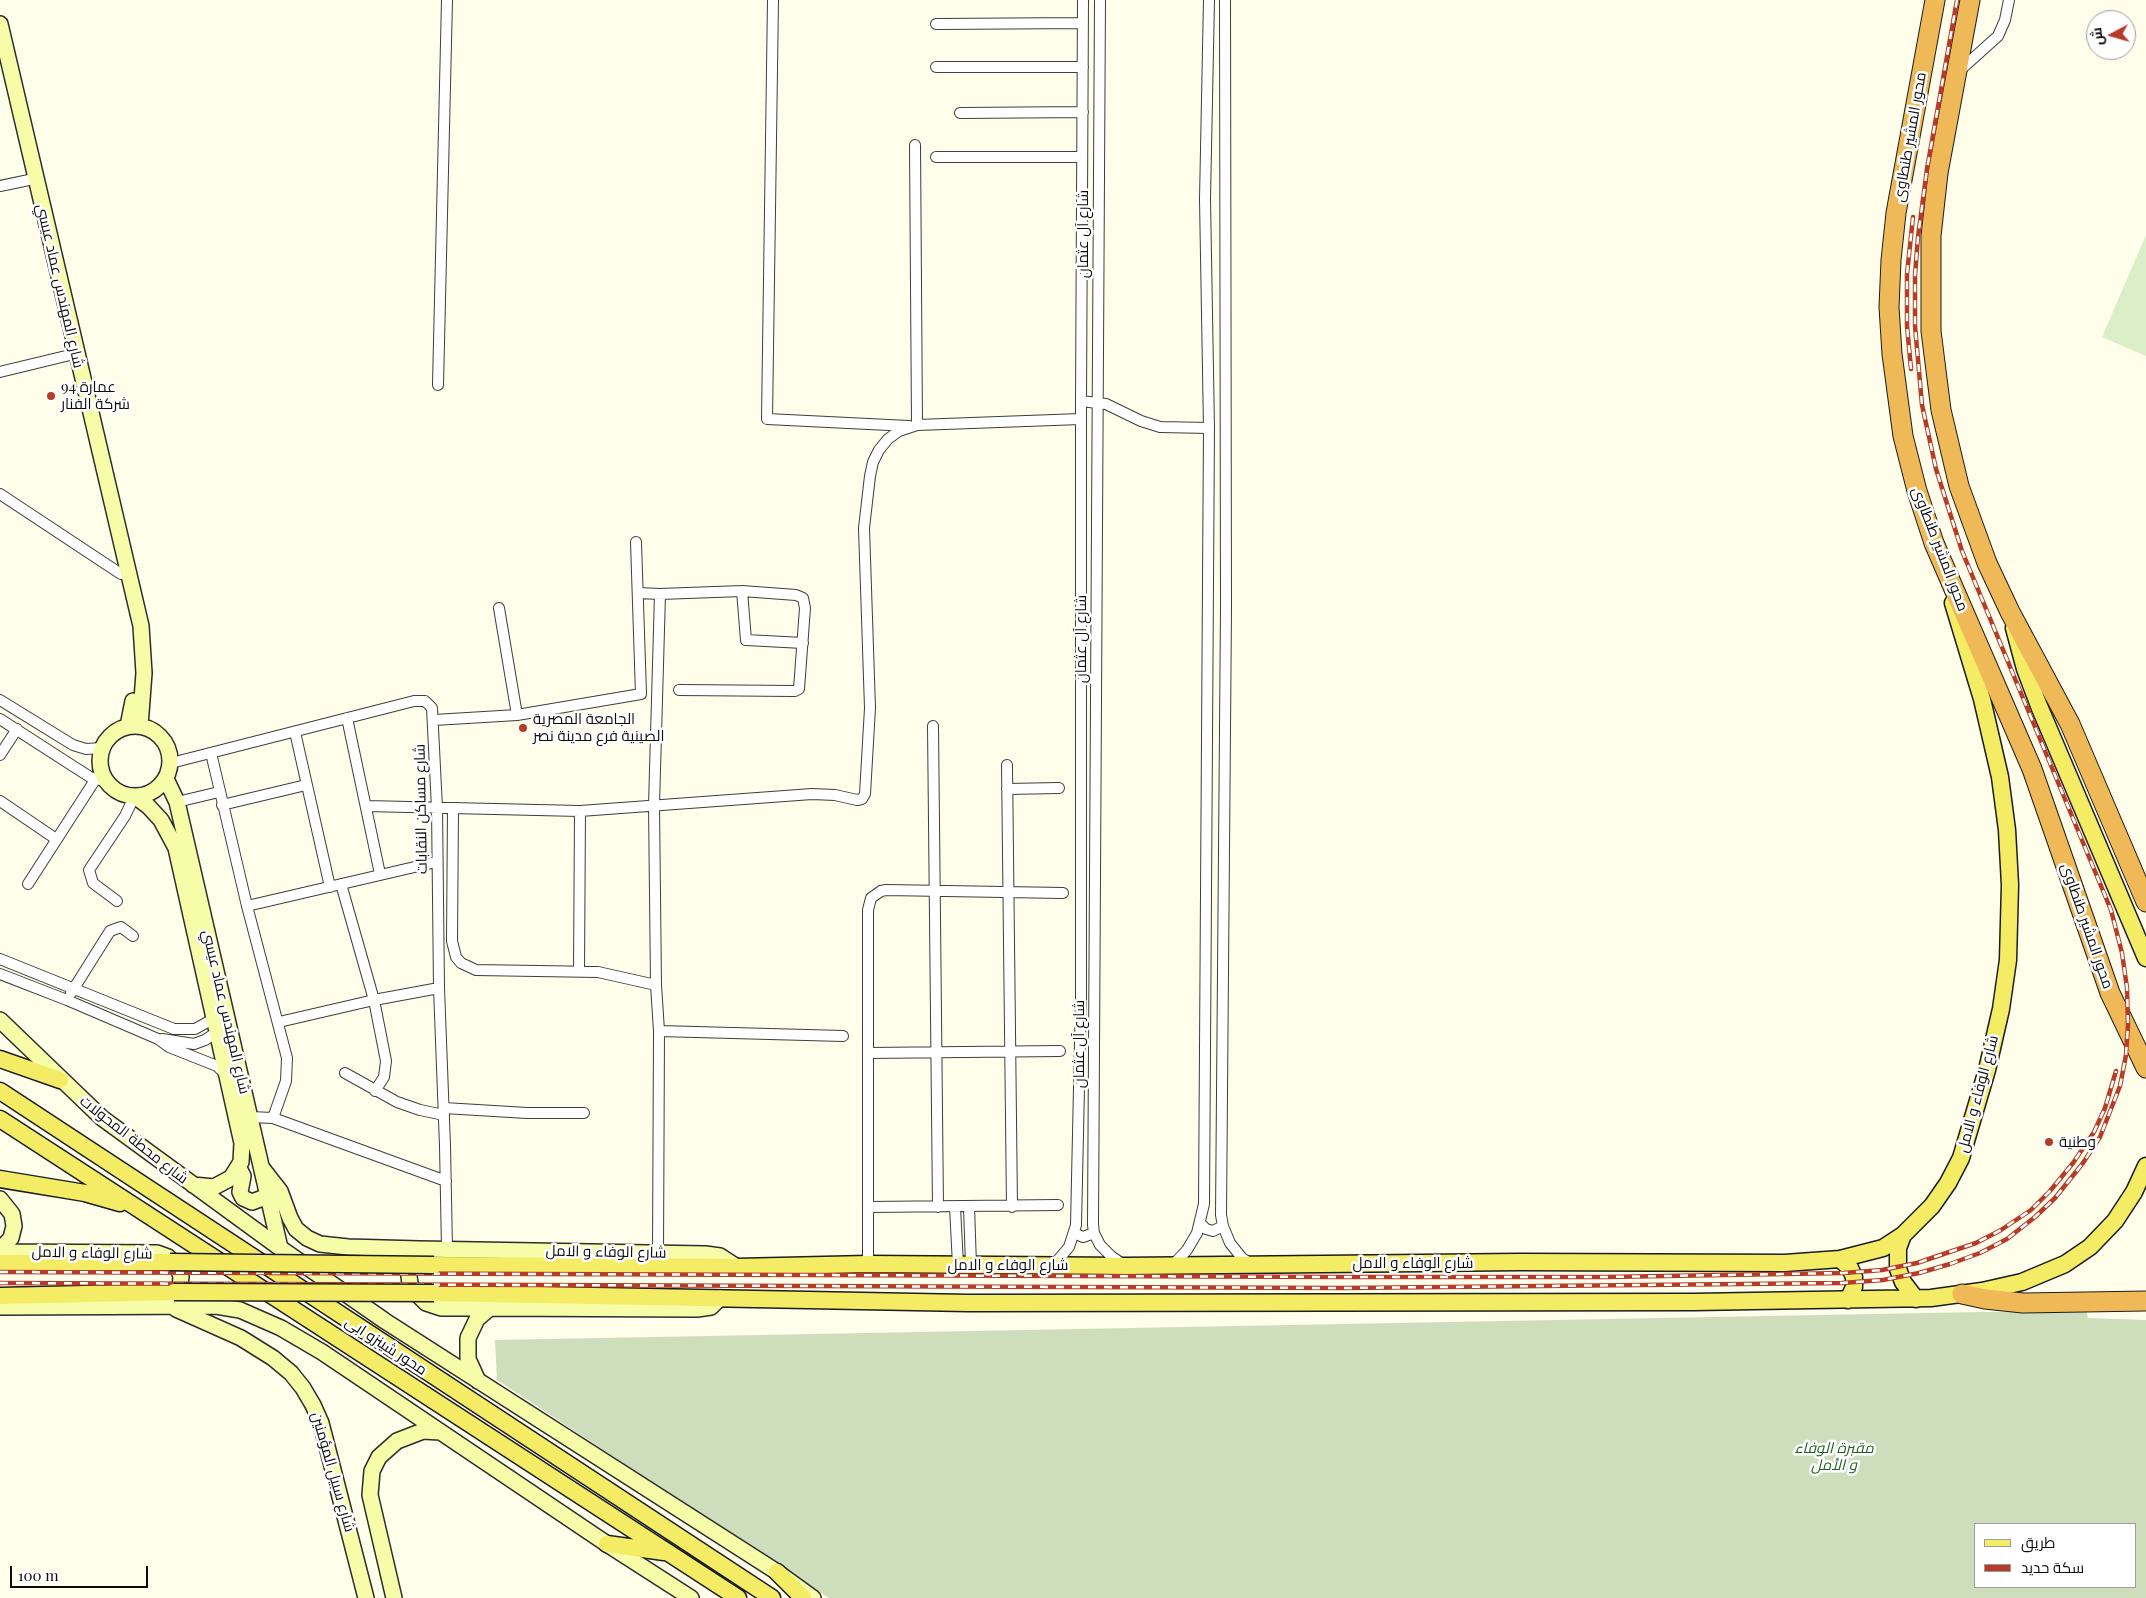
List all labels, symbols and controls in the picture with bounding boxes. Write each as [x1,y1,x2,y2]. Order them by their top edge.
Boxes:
north arrow [2086,10,2136,60]
text: ش [2086,27,2107,46]
street label: محور المشير طنطاوى [1890,71,1930,203]
street label: شارع آل عثمان [1074,190,1092,278]
street label: شارع المهندس عماد عيسي [32,202,88,370]
place label: عمارة 94 شركة الفنار [61,378,130,413]
marker: عمارة 94 شركة الفنار [45,390,57,402]
street label: محور المشير طنطاوى [1908,484,1972,614]
street label: شارع آل عثمان [1072,595,1090,683]
place label: الجامعة المصرية الصينية فرع مدينة نصر [533,710,664,745]
marker: الجامعة المصرية الصينية فرع مدينة نصر [517,722,529,734]
street label: شارع مساكن النقابات [411,744,431,874]
street label: محور المشير طنطاوى [2057,861,2117,991]
street label: شارع المهندس عماد عيسي [198,928,254,1096]
street label: شارع آل عثمان [1070,1000,1088,1088]
street label: شارع الوفاء و الامل [1954,1033,2002,1155]
street label: شارع محطة المحولات [76,1092,192,1188]
place label: وطنية [2059,1133,2096,1151]
marker: وطنية [2043,1136,2055,1148]
street label: شارع الوفاء و الامل [545,1242,667,1262]
street label: شارع الوفاء و الامل [31,1243,153,1263]
street label: شارع الوفاء و الامل [1353,1254,1473,1272]
street label: شارع الوفاء و الامل [948,1256,1068,1274]
street label: محور شينزو ابى [342,1313,430,1379]
street label: شارع سبيل المؤمنين [307,1410,359,1534]
park label: مقبرة الوفاء و الأمل [1794,1439,1874,1474]
legend [1974,1523,2136,1588]
text: طريق [2021,1532,2055,1552]
scale bar [12,1556,150,1588]
text: سكة حديد [2021,1557,2084,1577]
text: 100 m [18,1565,59,1585]

